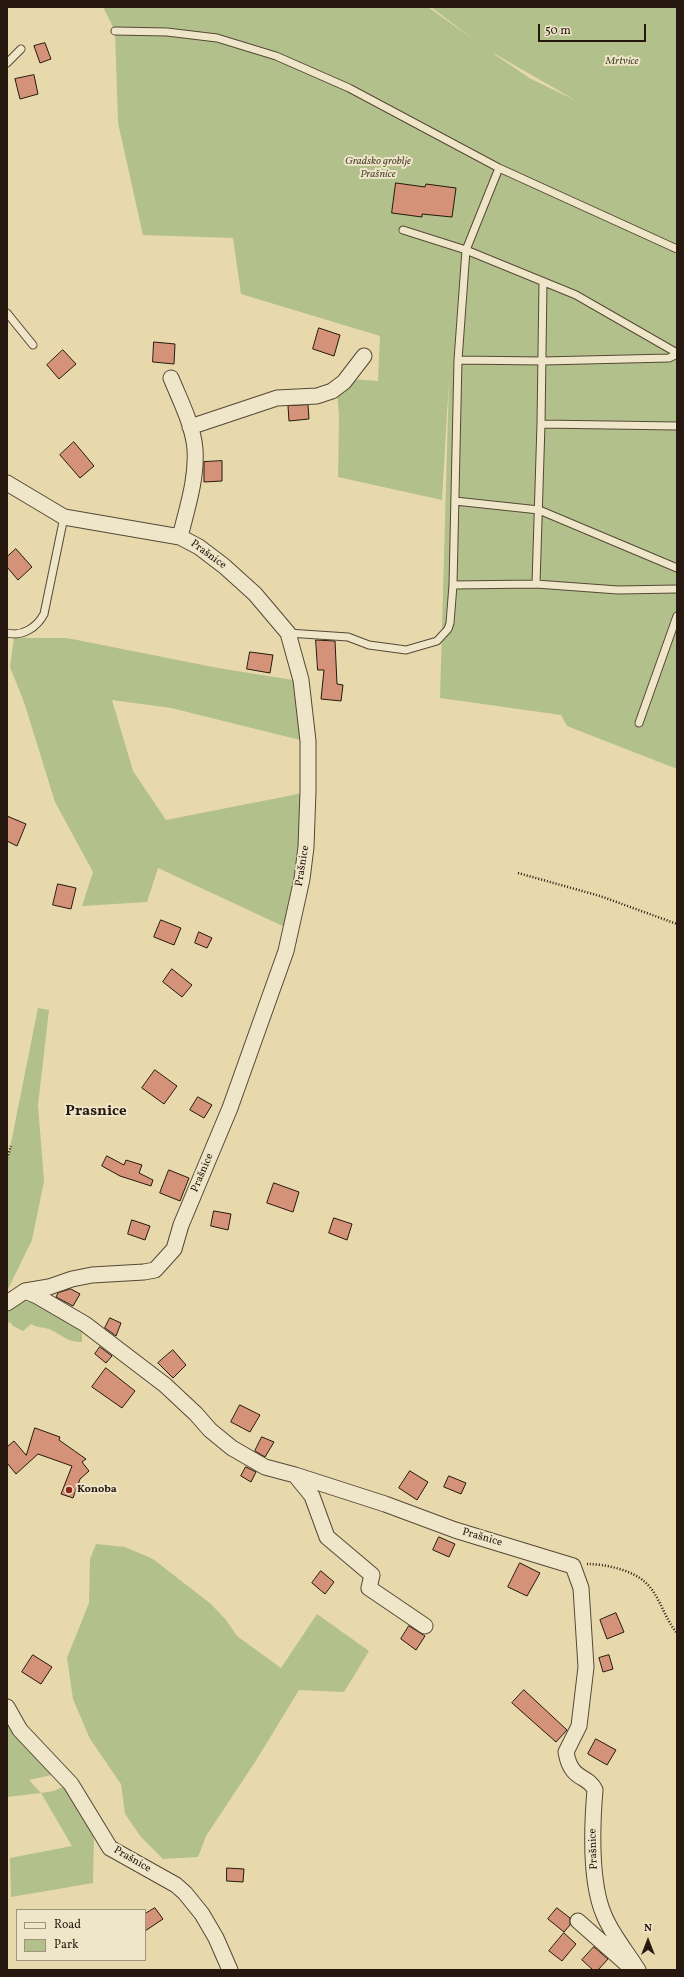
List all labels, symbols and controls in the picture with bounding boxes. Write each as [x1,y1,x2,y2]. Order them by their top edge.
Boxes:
scale bar [540,16,648,42]
text: 50 m [545,23,571,39]
park label: Mrtvice [605,55,639,69]
park label: Gradsko groblje Prašnice [345,155,411,181]
street label: Prašnice [187,538,229,572]
street label: Prašnice [293,845,313,887]
district label: Prasnice [65,1103,127,1121]
street label: Prašnice [189,1151,217,1195]
place label: Konoba [77,1483,117,1497]
marker: Konoba [64,1485,74,1495]
street label: Prašnice [460,1526,504,1550]
street label: Prašnice [587,1828,601,1870]
street label: Prašnice [111,1844,153,1876]
legend [16,1909,146,1961]
text: Road [54,1917,81,1933]
north arrow [628,1921,668,1961]
text: N [644,1921,652,1936]
text: Park [54,1937,79,1953]

